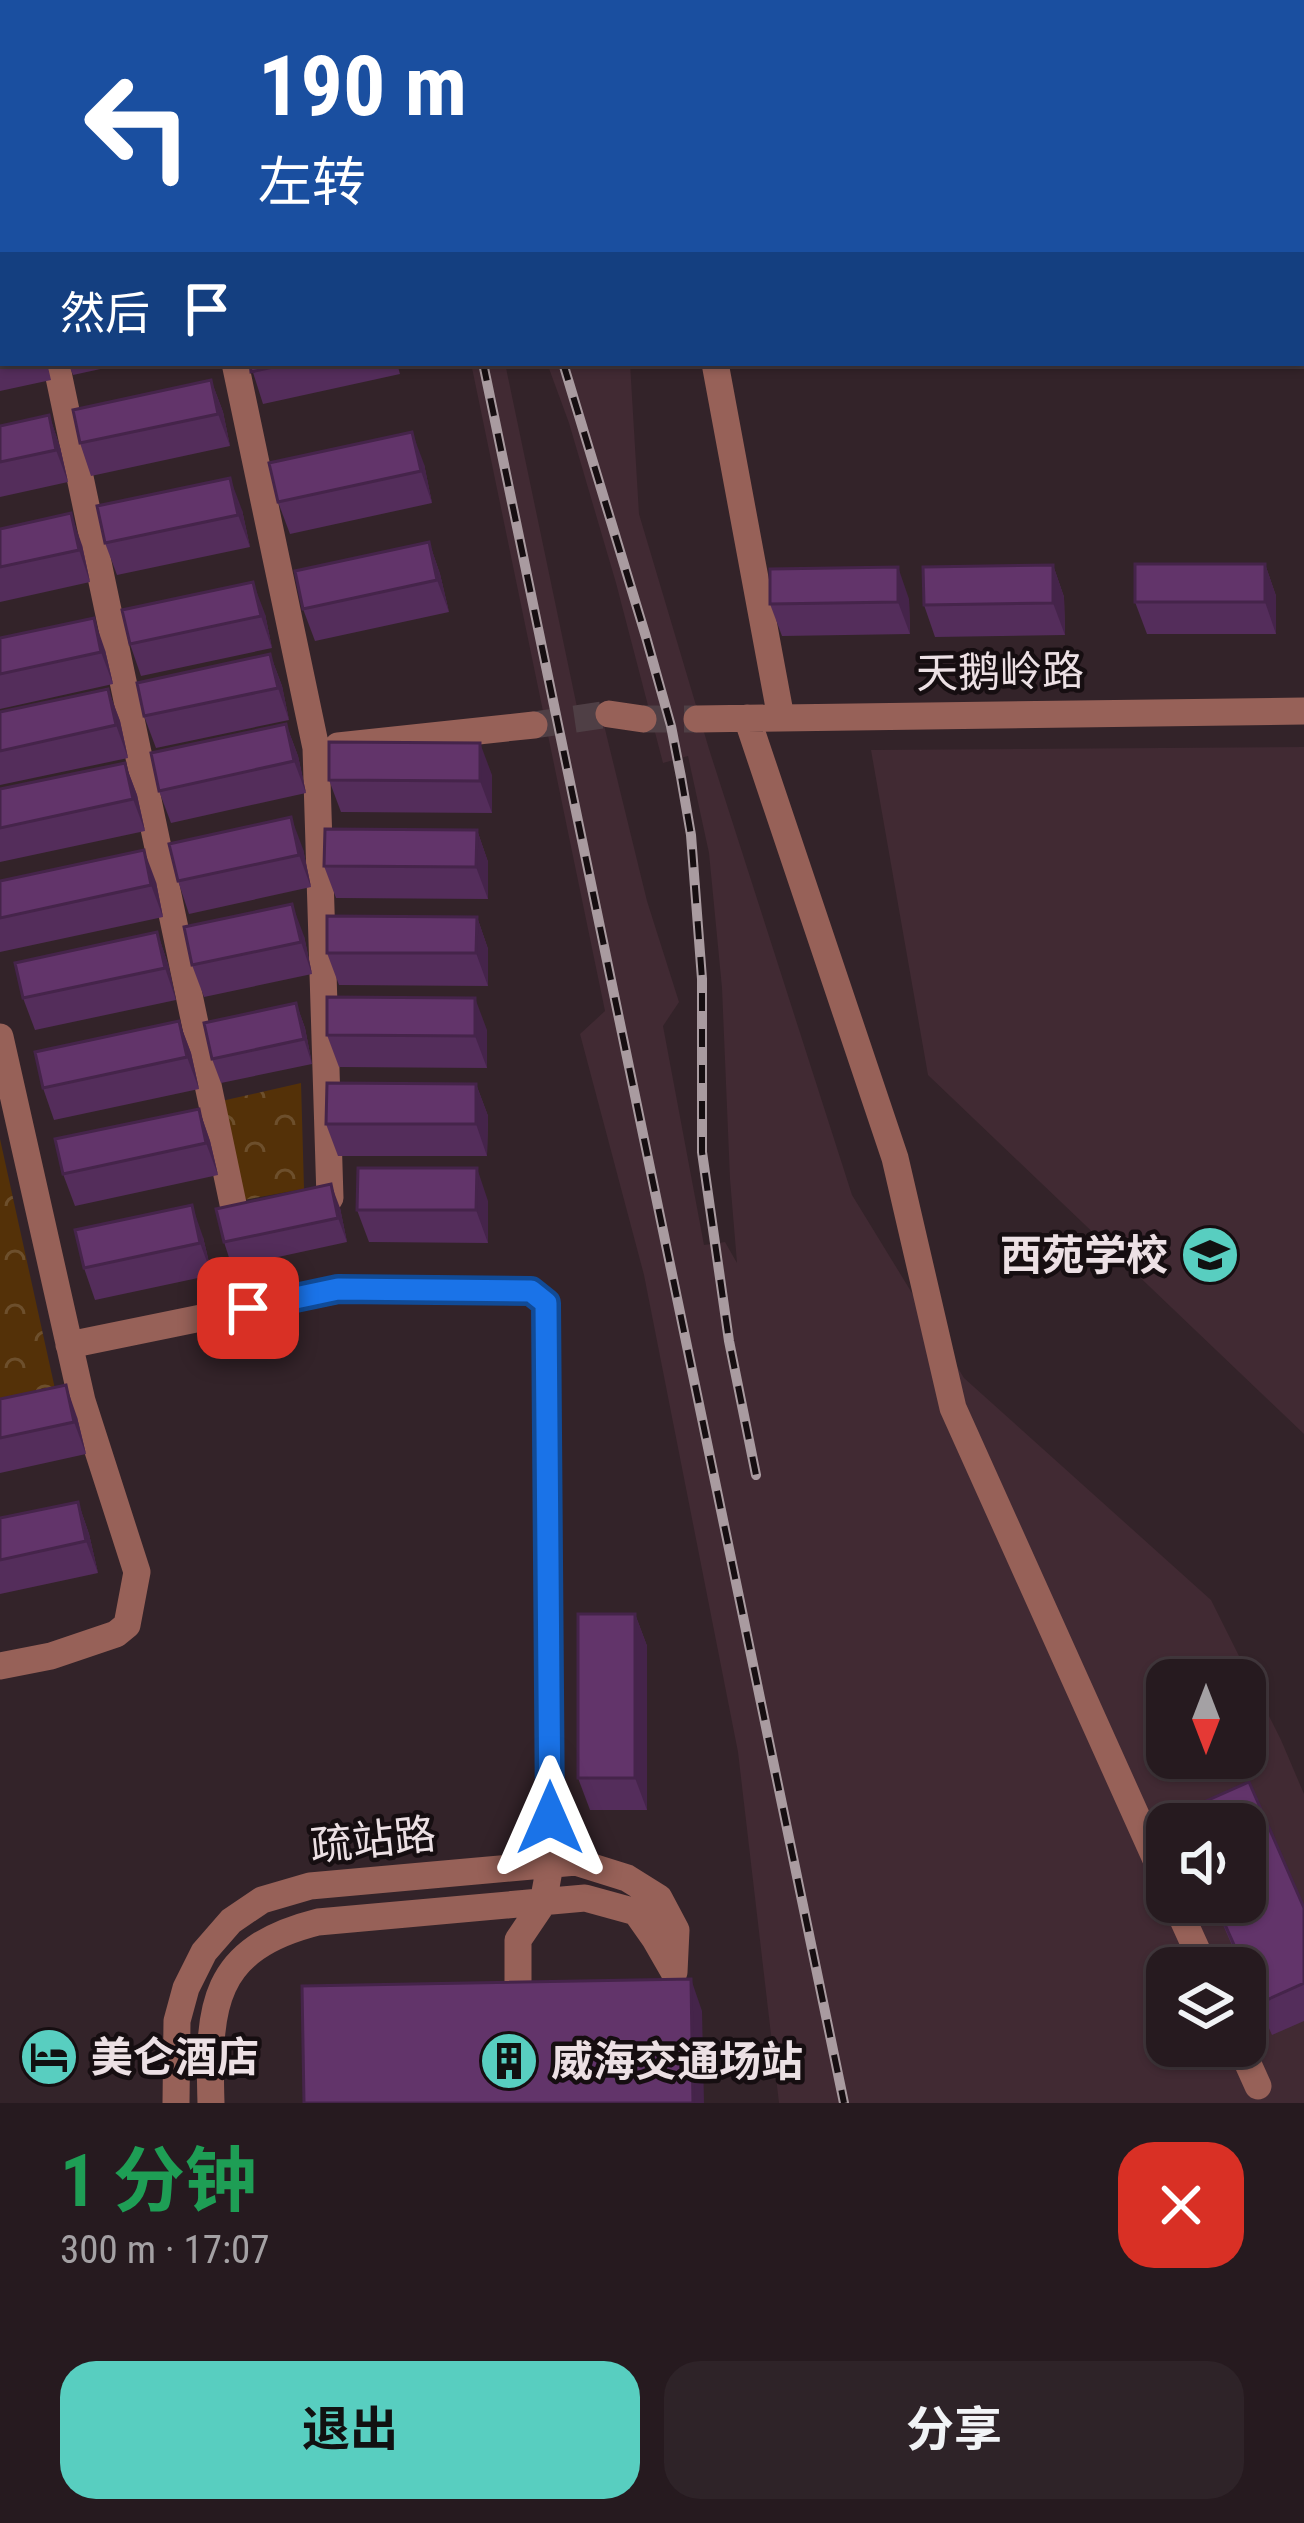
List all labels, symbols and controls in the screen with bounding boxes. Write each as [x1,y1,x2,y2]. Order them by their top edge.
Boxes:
text: 190 m [258,37,467,136]
icon: left [60,48,216,204]
text: 左转 [258,151,366,214]
icon: arrive [174,276,240,342]
text: 然后 [60,287,150,340]
street label: 天鹅岭路 [916,646,1084,698]
school or university icon: 西苑学校 [1179,1224,1241,1286]
place label: 西苑学校 [1000,1231,1168,1280]
pin [197,1257,299,1359]
icon: arrive [215,1275,281,1341]
north arrow [1146,1659,1266,1779]
map controls [1146,1659,1266,2067]
position arrow [487,1755,613,1881]
button: sound [1146,1803,1266,1923]
street label: 疏站路 [308,1809,438,1871]
button: layers [1146,1947,1266,2067]
hotel icon: 美仑酒店 [18,2026,80,2088]
building icon: 威海交通场站 [478,2030,540,2092]
place label: 美仑酒店 [91,2033,259,2082]
place label: 威海交通场站 [551,2037,803,2086]
text: 1 分钟 [60,2139,257,2224]
button: close [1118,2142,1244,2268]
text: 300 m · 17:07 [60,2227,270,2273]
button: 退出 [60,2361,640,2499]
button: 分享 [664,2361,1244,2499]

